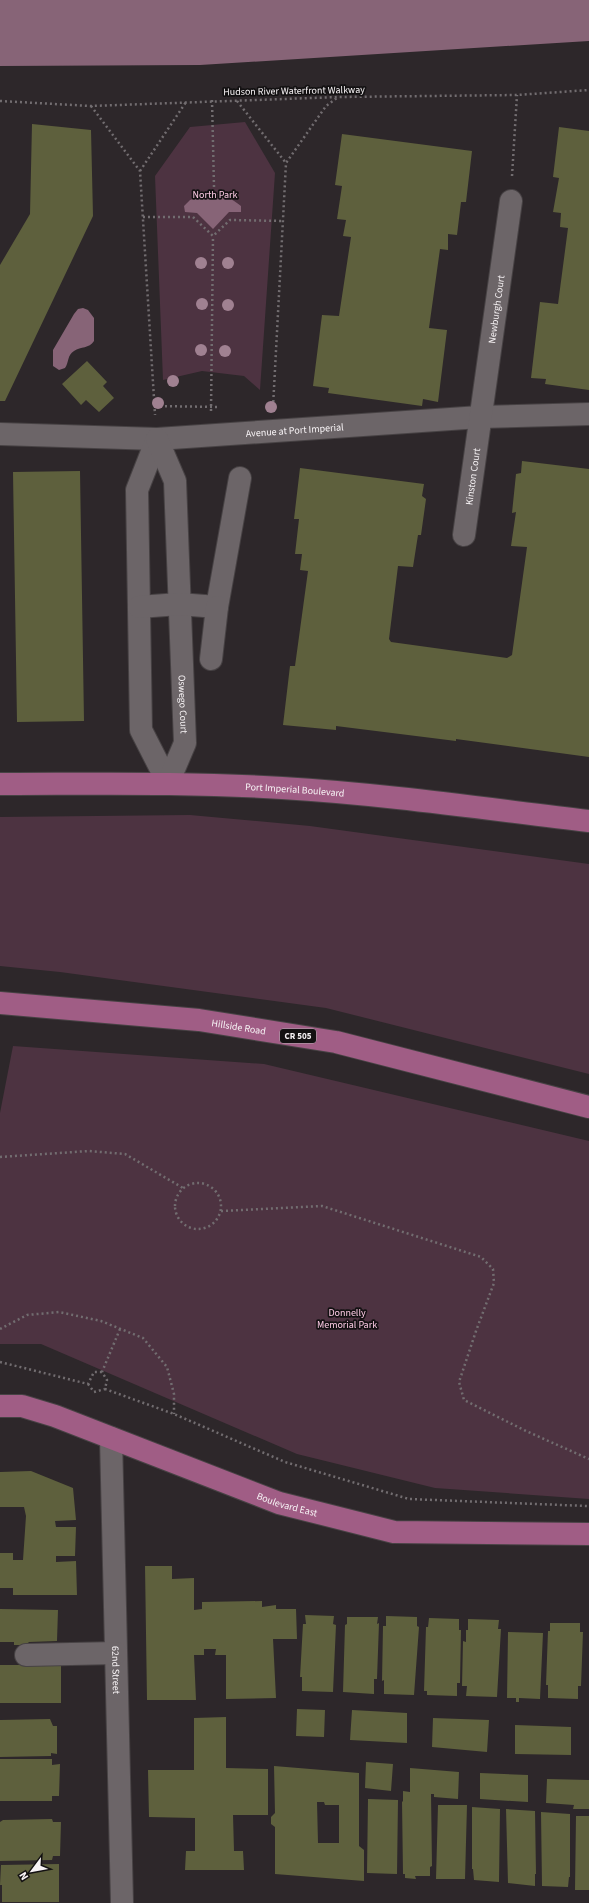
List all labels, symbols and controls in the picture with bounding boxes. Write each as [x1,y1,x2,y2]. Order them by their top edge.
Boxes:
street label: Hudson River Waterfront Walkway [223,83,365,99]
park label: North Park [193,188,237,202]
street label: Newburgh Court [485,274,509,345]
street label: Avenue at Port Imperial [245,420,344,441]
street label: Kinston Court [462,447,484,506]
street label: Oswego Court [174,675,191,734]
street label: Port Imperial Boulevard [245,780,345,801]
street label: Hillside Road [210,1016,267,1039]
road number: CR 505 [280,1029,316,1043]
park label: Donnelly Memorial Park [317,1306,377,1332]
street label: Boulevard East [255,1489,319,1521]
street label: 62nd Street [108,1646,123,1695]
north arrow [12,1851,52,1891]
text: N [16,1869,32,1883]

